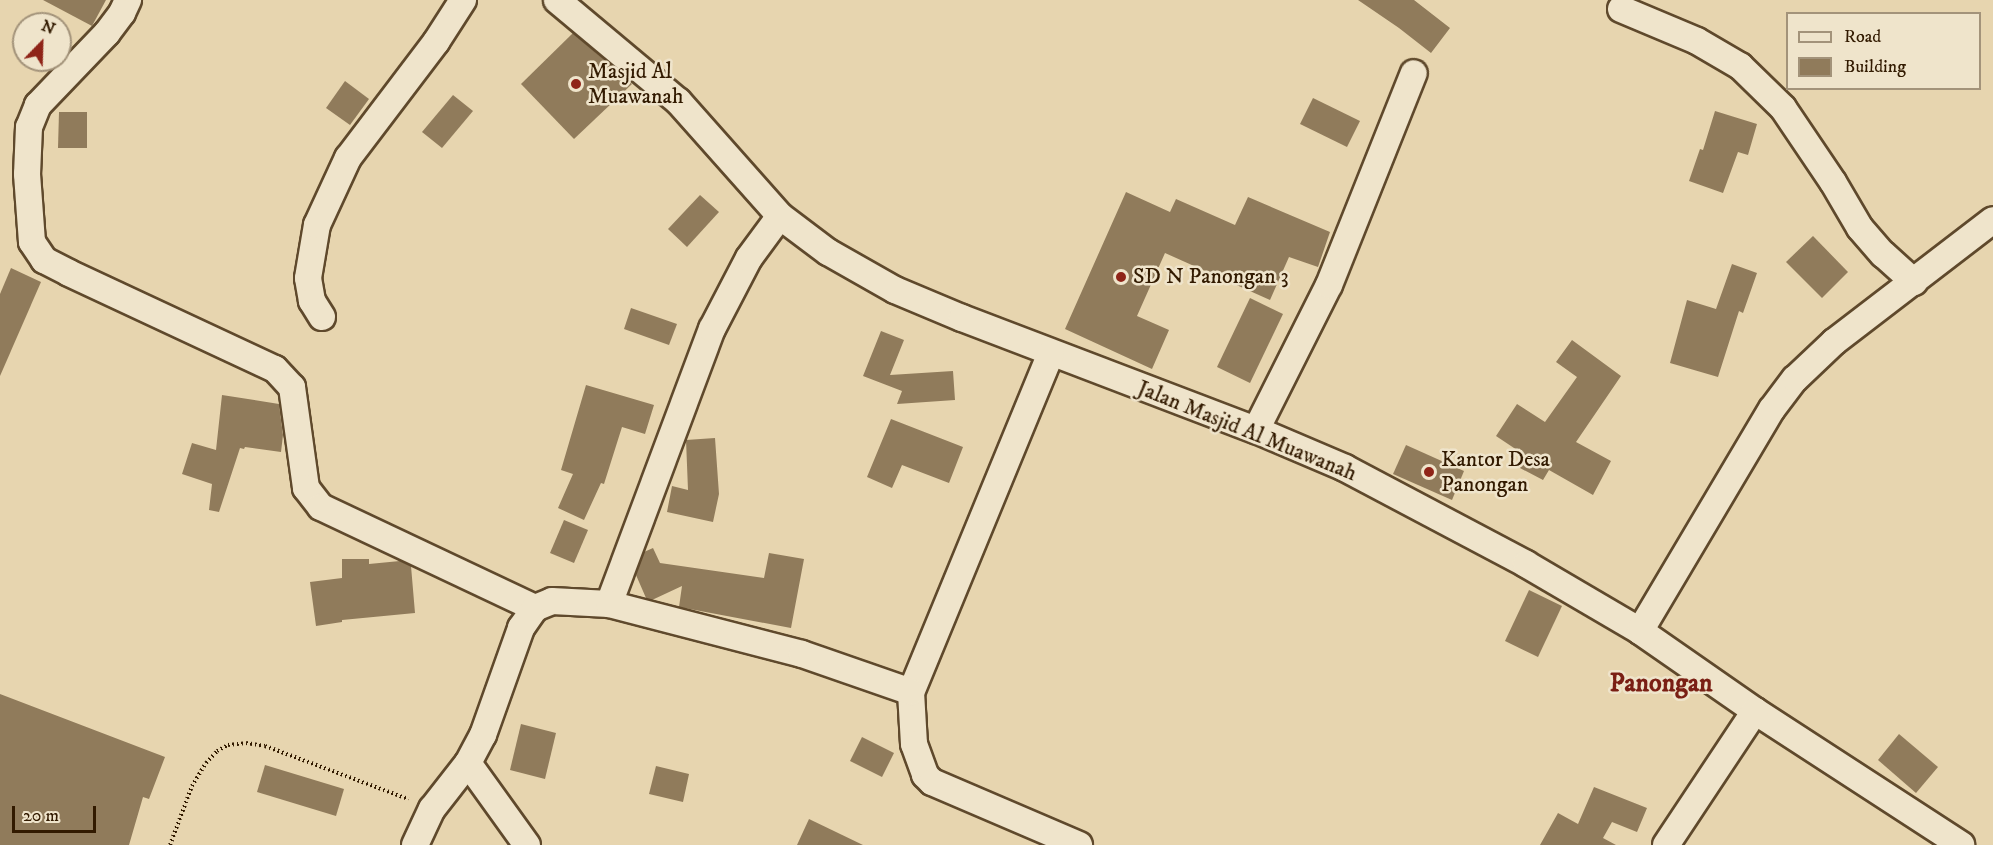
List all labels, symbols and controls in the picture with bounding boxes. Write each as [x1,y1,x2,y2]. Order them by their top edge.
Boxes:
north arrow [12,12,72,72]
legend [1786,12,1981,90]
text: N [38,15,58,39]
text: Road [1844,26,1881,48]
text: Building [1844,56,1906,78]
place label: Masjid Al Muawanah [588,58,683,110]
marker: Masjid Al Muawanah [569,77,583,91]
place label: SD N Panongan 3 [1133,264,1289,290]
marker: SD N Panongan 3 [1114,270,1128,284]
street label: Jalan Masjid Al Muawanah [1134,375,1360,487]
place label: Kantor Desa Panongan [1441,446,1550,498]
marker: Kantor Desa Panongan [1422,465,1436,479]
district label: Panongan [1609,668,1713,700]
scale bar [15,794,99,832]
text: 20 m [23,805,59,827]

